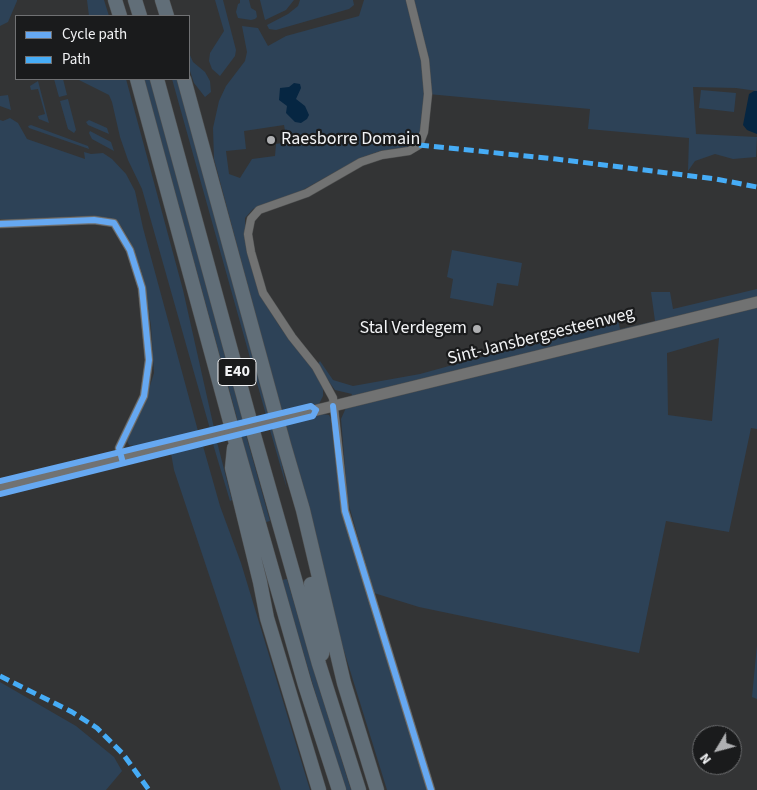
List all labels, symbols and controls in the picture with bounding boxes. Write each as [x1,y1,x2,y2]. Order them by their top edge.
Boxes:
legend [15,15,190,80]
text: Cycle path [62,24,127,45]
text: Path [62,49,90,70]
place label: Raesborre Domain [281,129,420,151]
marker: Raesborre Domain [265,134,277,146]
street label: Sint-Jansbergsesteenweg [445,303,637,371]
place label: Stal Verdegem [359,318,467,340]
marker: Stal Verdegem [471,323,483,335]
road number: E40 [218,358,256,386]
north arrow [692,725,742,775]
text: N [695,749,717,768]

